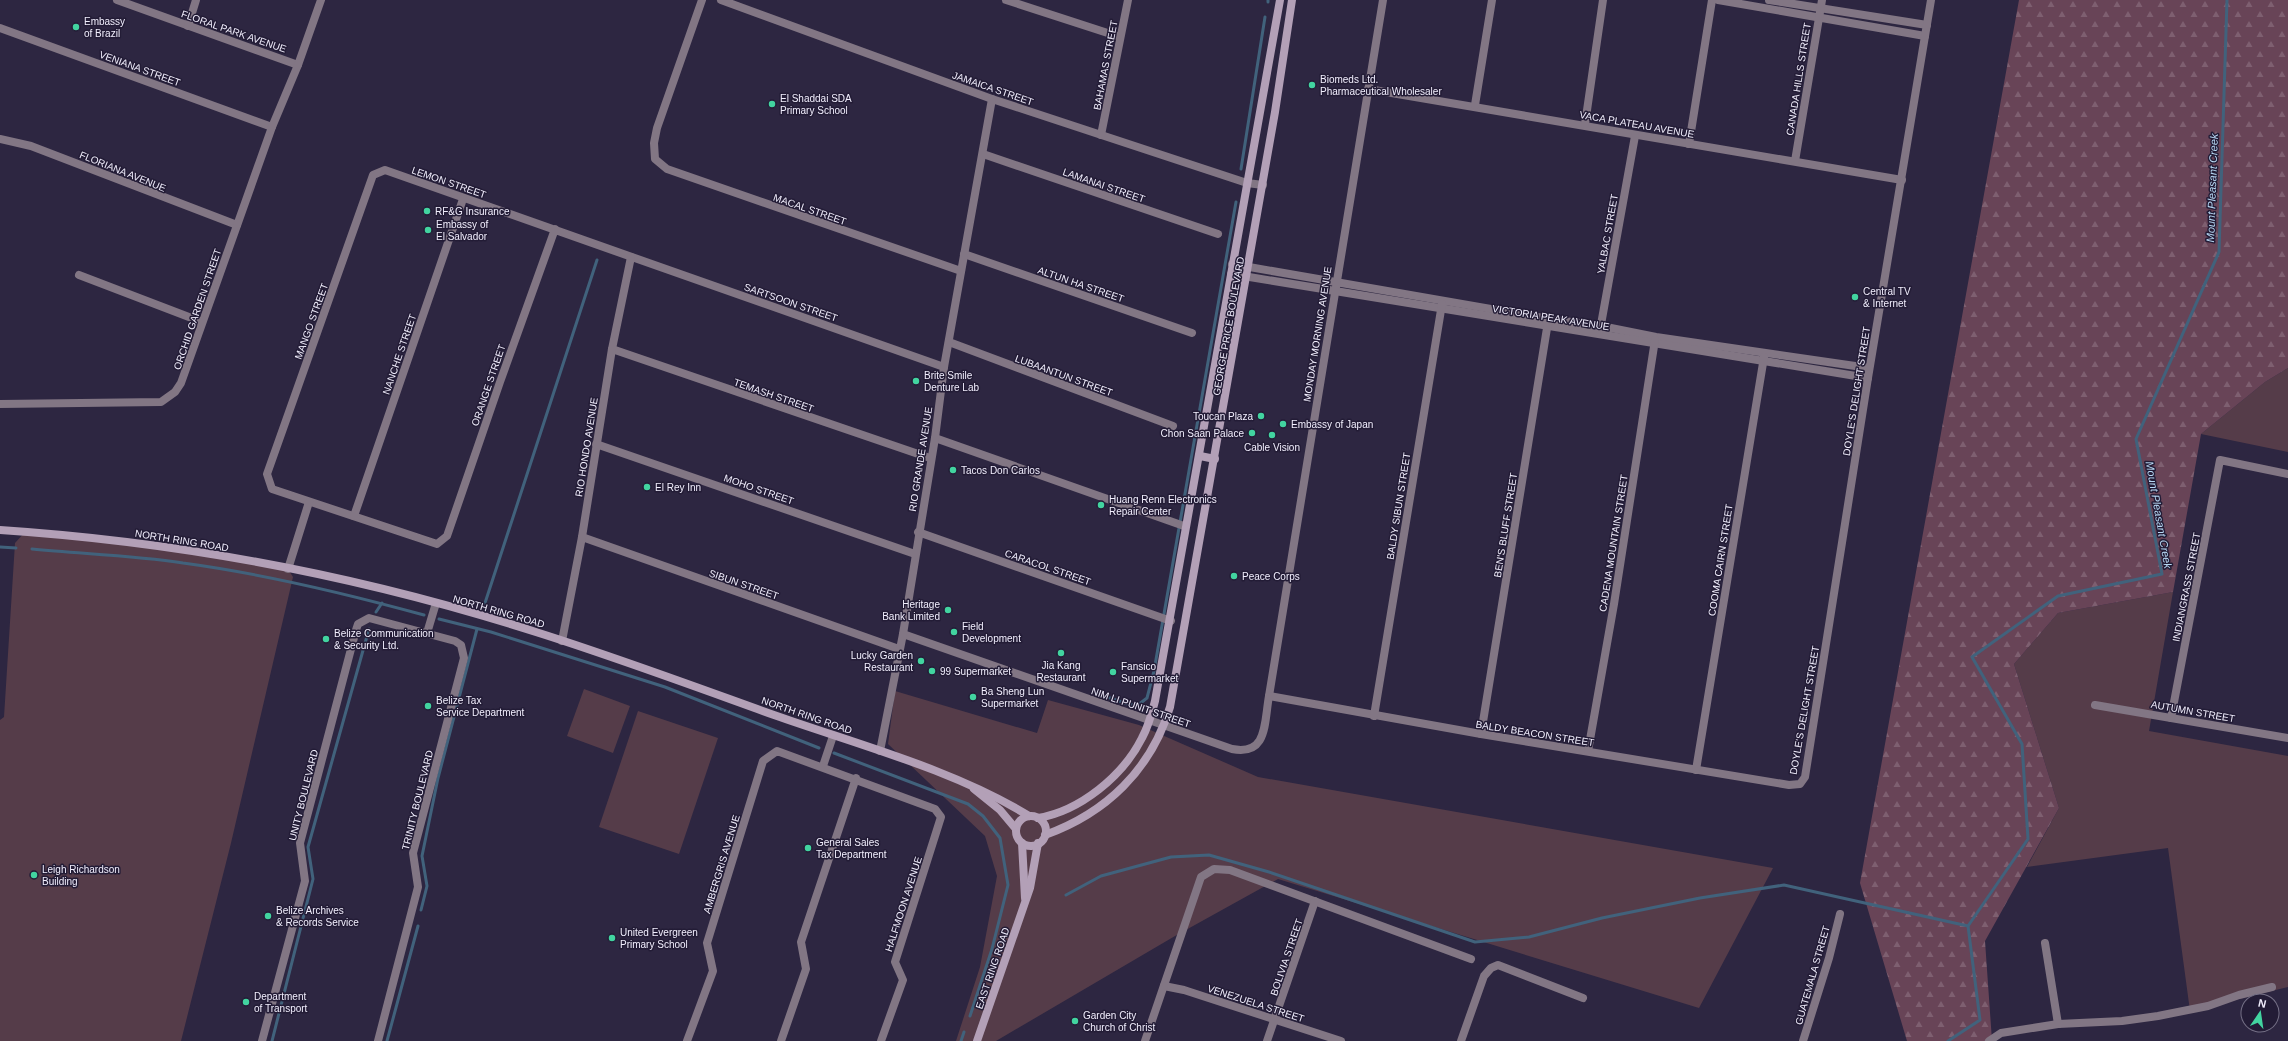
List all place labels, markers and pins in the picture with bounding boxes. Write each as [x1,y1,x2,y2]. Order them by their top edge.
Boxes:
place label: Embassy of Brazil [84,16,125,39]
marker: Embassy of Brazil [71,22,81,32]
place label: Biomeds Ltd. Pharmaceutical Wholesaler [1320,74,1442,97]
marker: Biomeds Ltd. Pharmaceutical Wholesaler [1307,80,1317,90]
place label: El Shaddai SDA Primary School [780,93,852,116]
marker: El Shaddai SDA Primary School [767,99,777,109]
marker: RF&G Insurance [422,206,432,216]
place label: RF&G Insurance [435,206,510,217]
place label: Embassy of El Salvador [436,219,488,242]
marker: Embassy of El Salvador [423,225,433,235]
place label: Central TV & Internet [1863,286,1911,309]
marker: Central TV & Internet [1850,292,1860,302]
place label: Brite Smile Denture Lab [924,370,979,393]
marker: Brite Smile Denture Lab [911,376,921,386]
place label: Toucan Plaza [1193,411,1253,422]
marker: Toucan Plaza [1256,411,1266,421]
marker: Embassy of Japan [1278,419,1288,429]
place label: Embassy of Japan [1291,419,1373,430]
place label: Chon Saan Palace [1161,428,1244,439]
marker: Chon Saan Palace [1247,428,1257,438]
marker: Cable Vision [1267,430,1277,440]
place label: Cable Vision [1244,442,1300,453]
marker: Tacos Don Carlos [948,465,958,475]
place label: Tacos Don Carlos [961,465,1040,476]
marker: El Rey Inn [642,482,652,492]
place label: El Rey Inn [655,482,701,493]
place label: Huang Renn Electronics Repair Center [1109,494,1217,517]
marker: Huang Renn Electronics Repair Center [1096,500,1106,510]
marker: Peace Corps [1229,571,1239,581]
place label: Peace Corps [1242,571,1300,582]
place label: Heritage Bank Limited [882,599,940,622]
marker: Heritage Bank Limited [943,605,953,615]
place label: Field Development [962,621,1021,644]
marker: Field Development [949,627,959,637]
place label: Belize Communication & Security Ltd. [334,628,434,651]
marker: Belize Communication & Security Ltd. [321,634,331,644]
marker: Jia Kang Restaurant [1056,648,1066,658]
place label: Lucky Garden Restaurant [851,650,913,673]
marker: Lucky Garden Restaurant [916,656,926,666]
place label: Jia Kang Restaurant [1037,660,1086,683]
place label: Fansico Supermarket [1121,661,1178,684]
marker: 99 Supermarket [927,666,937,676]
place label: 99 Supermarket [940,666,1011,677]
marker: Fansico Supermarket [1108,667,1118,677]
place label: Ba Sheng Lun Supermarket [981,686,1044,709]
marker: Ba Sheng Lun Supermarket [968,692,978,702]
place label: Belize Tax Service Department [436,695,525,718]
marker: Belize Tax Service Department [423,701,433,711]
place label: General Sales Tax Department [816,837,887,860]
marker: General Sales Tax Department [803,843,813,853]
place label: Leigh Richardson Building [42,864,120,887]
marker: Leigh Richardson Building [29,870,39,880]
place label: Belize Archives & Records Service [276,905,359,928]
marker: Belize Archives & Records Service [263,911,273,921]
place label: United Evergreen Primary School [620,927,698,950]
marker: United Evergreen Primary School [607,933,617,943]
place label: Department of Transport [254,991,308,1014]
marker: Department of Transport [241,997,251,1007]
place label: Garden City Church of Christ [1083,1010,1155,1033]
marker: Garden City Church of Christ [1070,1016,1080,1026]

